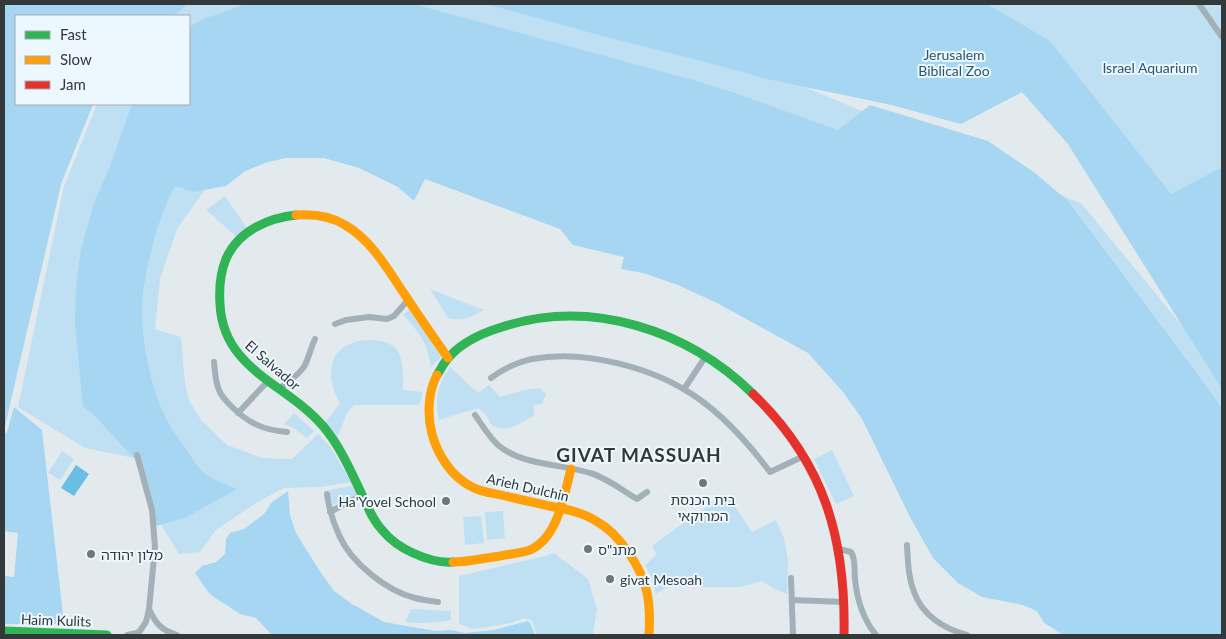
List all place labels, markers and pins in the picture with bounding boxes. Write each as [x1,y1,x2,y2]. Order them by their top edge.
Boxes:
marker: בית הכנסת המרוקאי [697,477,709,489]
place label: בית הכנסת המרוקאי [671,491,735,524]
place label: Ha'Yovel School [338,493,436,510]
marker: Ha'Yovel School [440,495,452,507]
place label: מתנ"ס [598,541,636,558]
marker: מתנ"ס [582,543,594,555]
place label: מלון יהודה [101,546,163,563]
marker: מלון יהודה [85,548,97,560]
place label: givat Mesoah [620,571,702,588]
marker: givat Mesoah [604,573,616,585]

